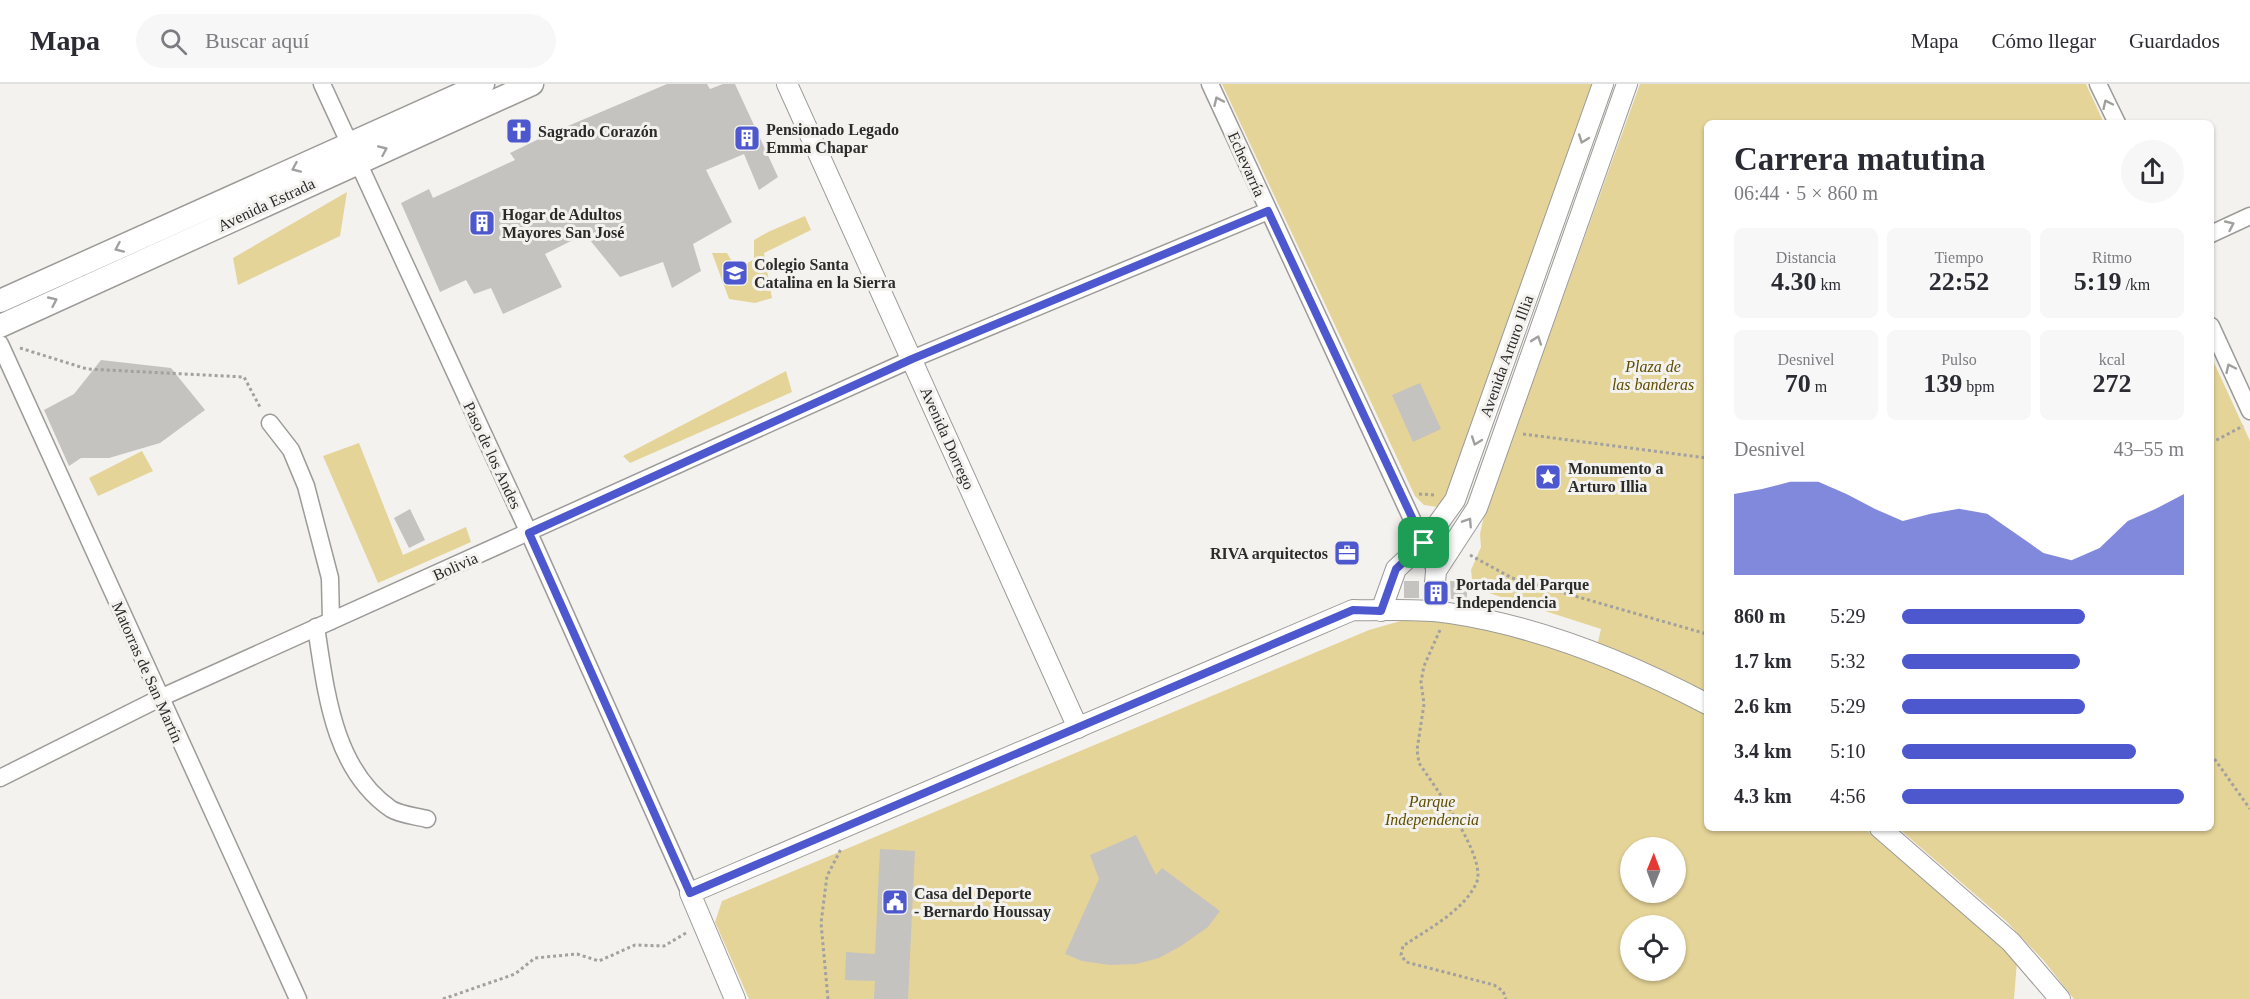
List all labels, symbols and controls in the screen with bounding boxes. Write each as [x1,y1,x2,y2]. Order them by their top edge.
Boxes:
search box [136,14,556,68]
text: Mapa [30,25,100,56]
icon: search [157,25,190,58]
text: Buscar aquí [205,28,309,53]
text: Mapa [1911,29,1959,53]
text: Cómo llegar [1992,29,2096,53]
text: Guardados [2129,29,2220,53]
one-way arrow [1213,96,1225,107]
one-way arrow [2103,99,2115,110]
church icon: Sagrado Corazón [504,116,534,146]
place label: Pensionado Legado Emma Chapar [766,121,899,157]
place label: Sagrado Corazón [538,123,658,141]
building icon: Pensionado Legado Emma Chapar [732,123,762,153]
street label: Echevarría [1225,129,1268,199]
one-way arrow [1578,133,1591,144]
button: share [2121,140,2184,203]
text: Carrera matutina [1734,141,1985,177]
one-way arrow [377,146,388,158]
one-way arrow [292,160,303,172]
street label: Avenida Estrada [215,175,317,234]
text: 06:44 · 5 × 860 m [1734,182,1878,204]
place label: Hogar de Adultos Mayores San José [502,206,624,242]
building icon: Hogar de Adultos Mayores San José [467,208,497,238]
one-way arrow [2224,221,2235,233]
one-way arrow [114,240,125,252]
text: Distancia [1776,249,1836,266]
text: Tiempo [1934,249,1984,266]
text: Ritmo [2092,249,2132,266]
place label: Colegio Santa Catalina en la Sierra [754,256,896,291]
school or university icon: Colegio Santa Catalina en la Sierra [720,258,750,288]
text: 4.30 [1771,267,1817,296]
text: 22:52 [1929,267,1989,296]
text: 5:19 [2074,267,2121,296]
text: km [1817,276,1841,293]
text: /km [2121,276,2150,293]
street label: Avenida Arturo Illia [1476,293,1536,419]
one-way arrow [47,297,58,309]
one-way arrow [1529,335,1542,346]
text: Desnivel [1778,351,1834,368]
text: Pulso [1941,351,1977,368]
text: kcal [2099,351,2125,368]
park label: Plaza de las banderas [1612,358,1694,393]
one-way arrow [2226,364,2238,375]
text: 70 [1785,369,1811,398]
text: 139 [1923,369,1962,398]
text: 272 [2093,369,2132,398]
text: m [1811,378,1827,395]
text: bpm [1962,378,1995,395]
street label: Avenida Dorrego [916,384,978,492]
street label: Paso de los Andes [460,399,525,511]
one-way arrow [1470,436,1483,446]
text: Desnivel [1734,438,1805,460]
text: 43–55 m [2113,438,2184,460]
place label: Monumento a Arturo Illia [1568,460,1664,495]
place icon: Monumento a Arturo Illia [1533,462,1563,492]
pin [1398,517,1449,568]
one-way arrow [1461,518,1472,529]
icon: arrive [1407,526,1440,559]
office icon: RIVA arquitectos [1332,538,1362,568]
place label: RIVA arquitectos [1210,545,1328,563]
street label: Bolivia [430,549,480,584]
place label: Portada del Parque Independencia [1456,576,1589,612]
building icon: Portada del Parque Independencia [1421,578,1451,608]
street label: Matorras de San Martín [109,599,186,745]
text: 860 m [1734,605,1786,627]
text: 5:29 [1830,605,1866,627]
text: 1.7 km [1734,650,1792,672]
text: 5:32 [1830,650,1866,672]
text: 2.6 km [1734,695,1792,717]
text: 5:29 [1830,695,1866,717]
text: 3.4 km [1734,740,1792,762]
text: 5:10 [1830,740,1866,762]
text: 4.3 km [1734,785,1792,807]
text: 4:56 [1830,785,1866,807]
park label: Parque Independencia [1384,793,1479,829]
north arrow [1620,837,1686,903]
map controls [1620,837,1686,981]
place label: Casa del Deporte - Bernardo Houssay [914,885,1051,921]
public building icon: Casa del Deporte - Bernardo Houssay [880,887,910,917]
button: locate [1620,915,1686,981]

